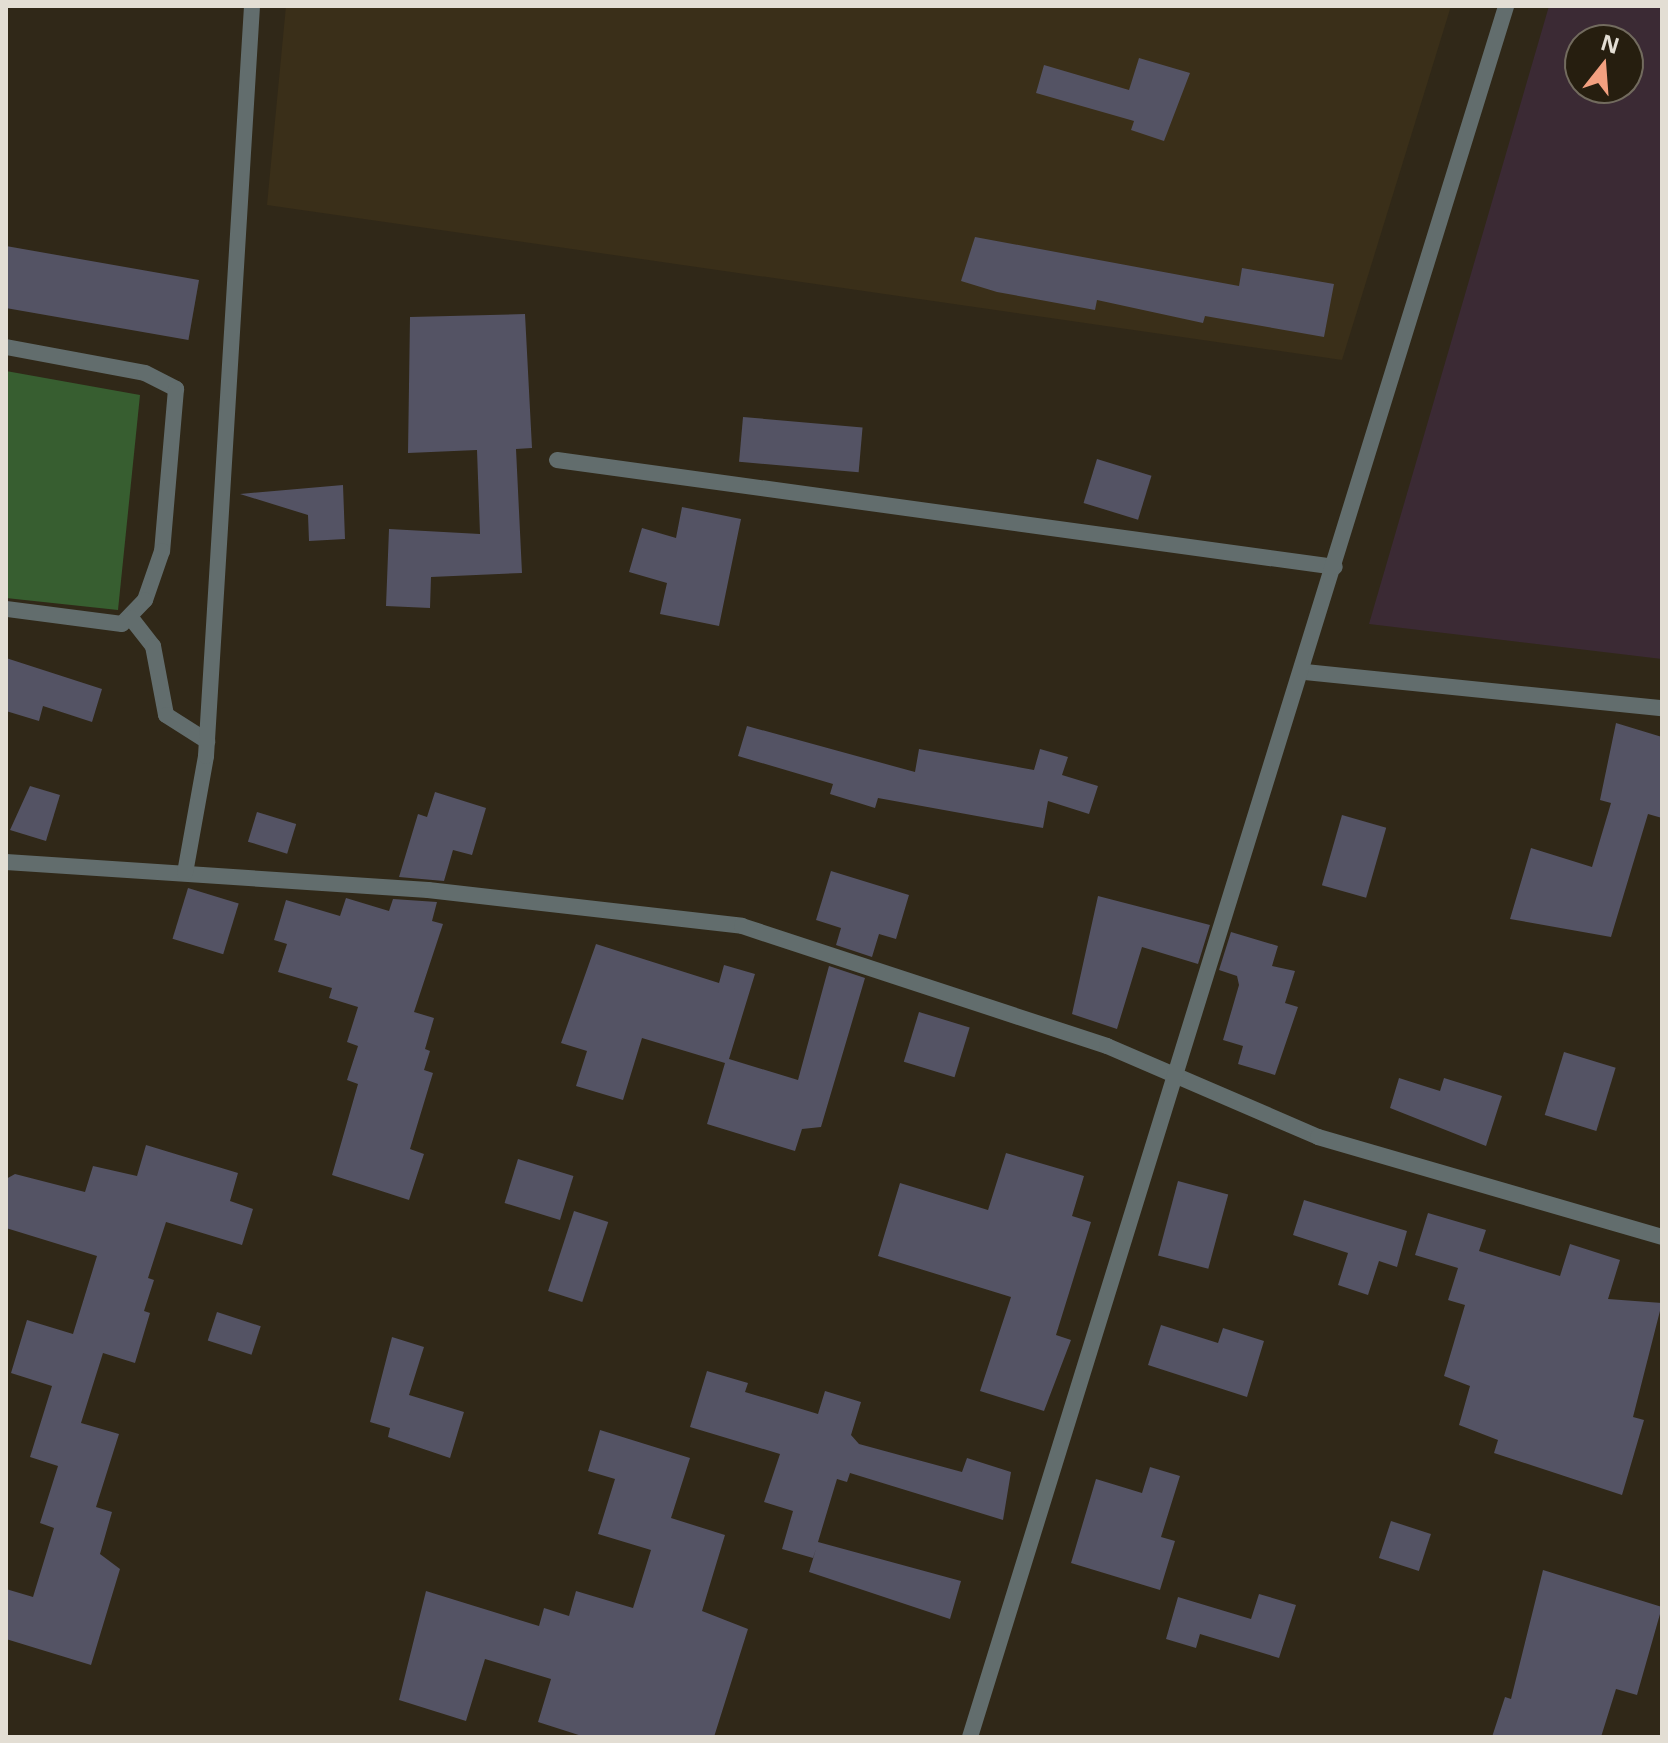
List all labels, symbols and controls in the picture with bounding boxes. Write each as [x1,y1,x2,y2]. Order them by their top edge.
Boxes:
north arrow [1564,24,1644,104]
text: N [1597,26,1623,60]

